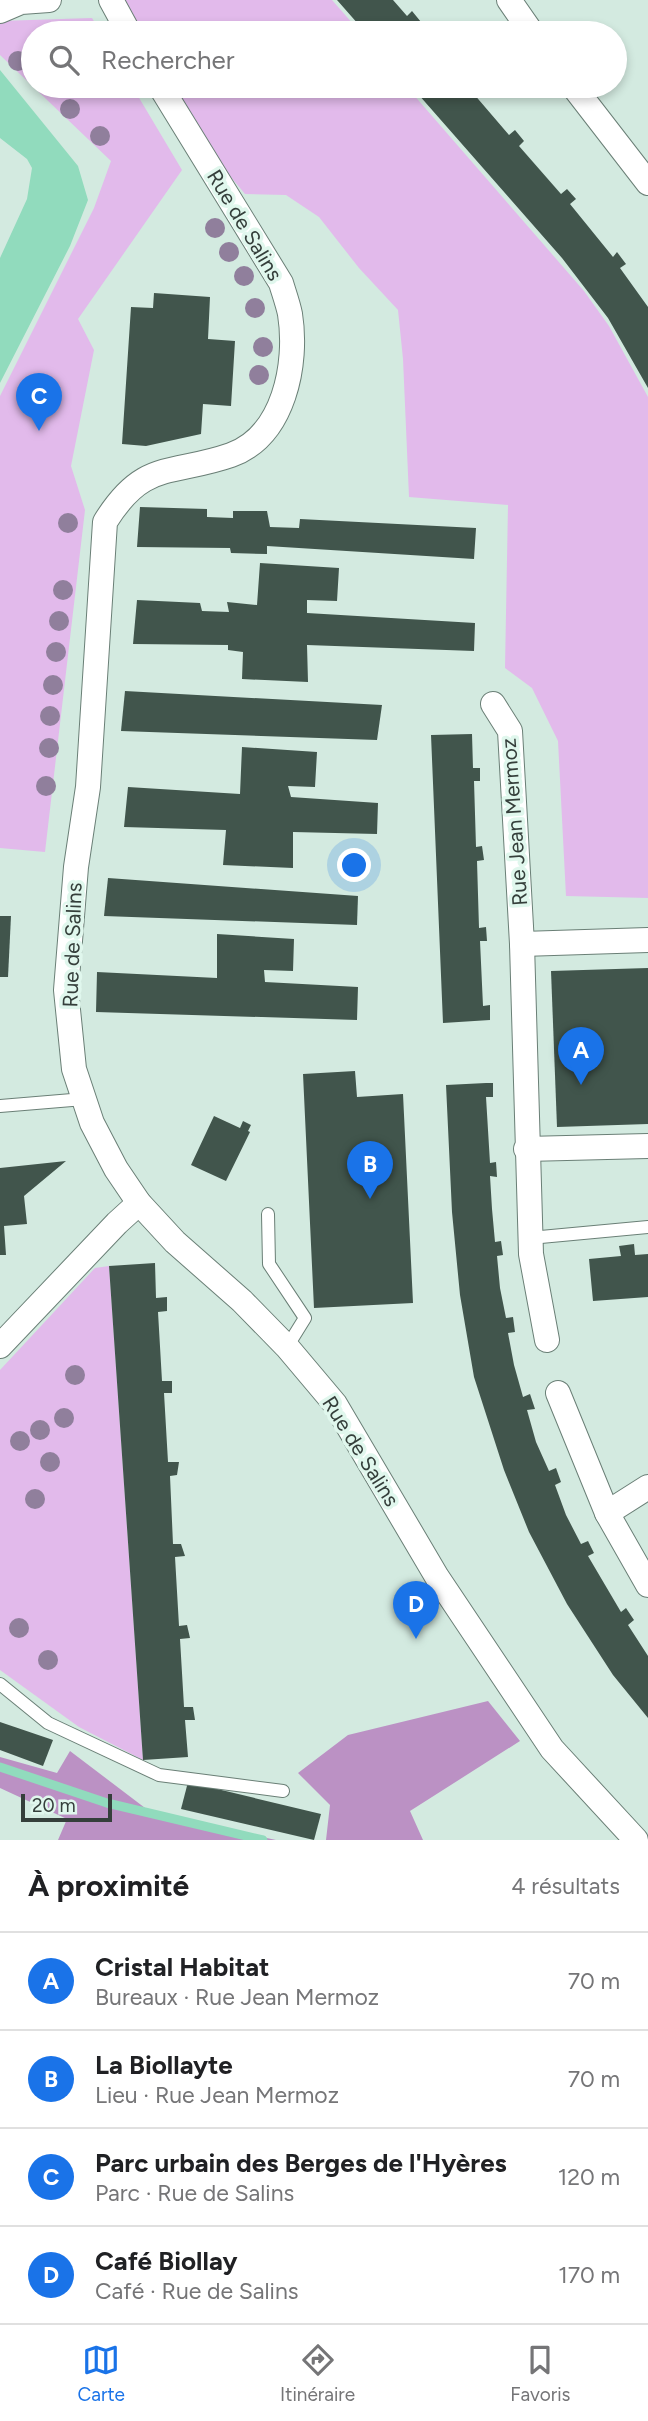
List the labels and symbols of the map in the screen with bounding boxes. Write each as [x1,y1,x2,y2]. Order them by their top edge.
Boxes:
street label: Rue de Salins [202,165,288,285]
pin: C [16,373,62,431]
street label: Rue Jean Mermoz [496,737,532,907]
your location [337,848,371,882]
street label: Rue de Salins [57,882,87,1008]
pin: A [558,1027,604,1085]
pin: B [347,1141,393,1199]
street label: Rue de Salins [317,1391,405,1511]
pin: D [393,1581,439,1639]
scale bar [21,1791,112,1823]

